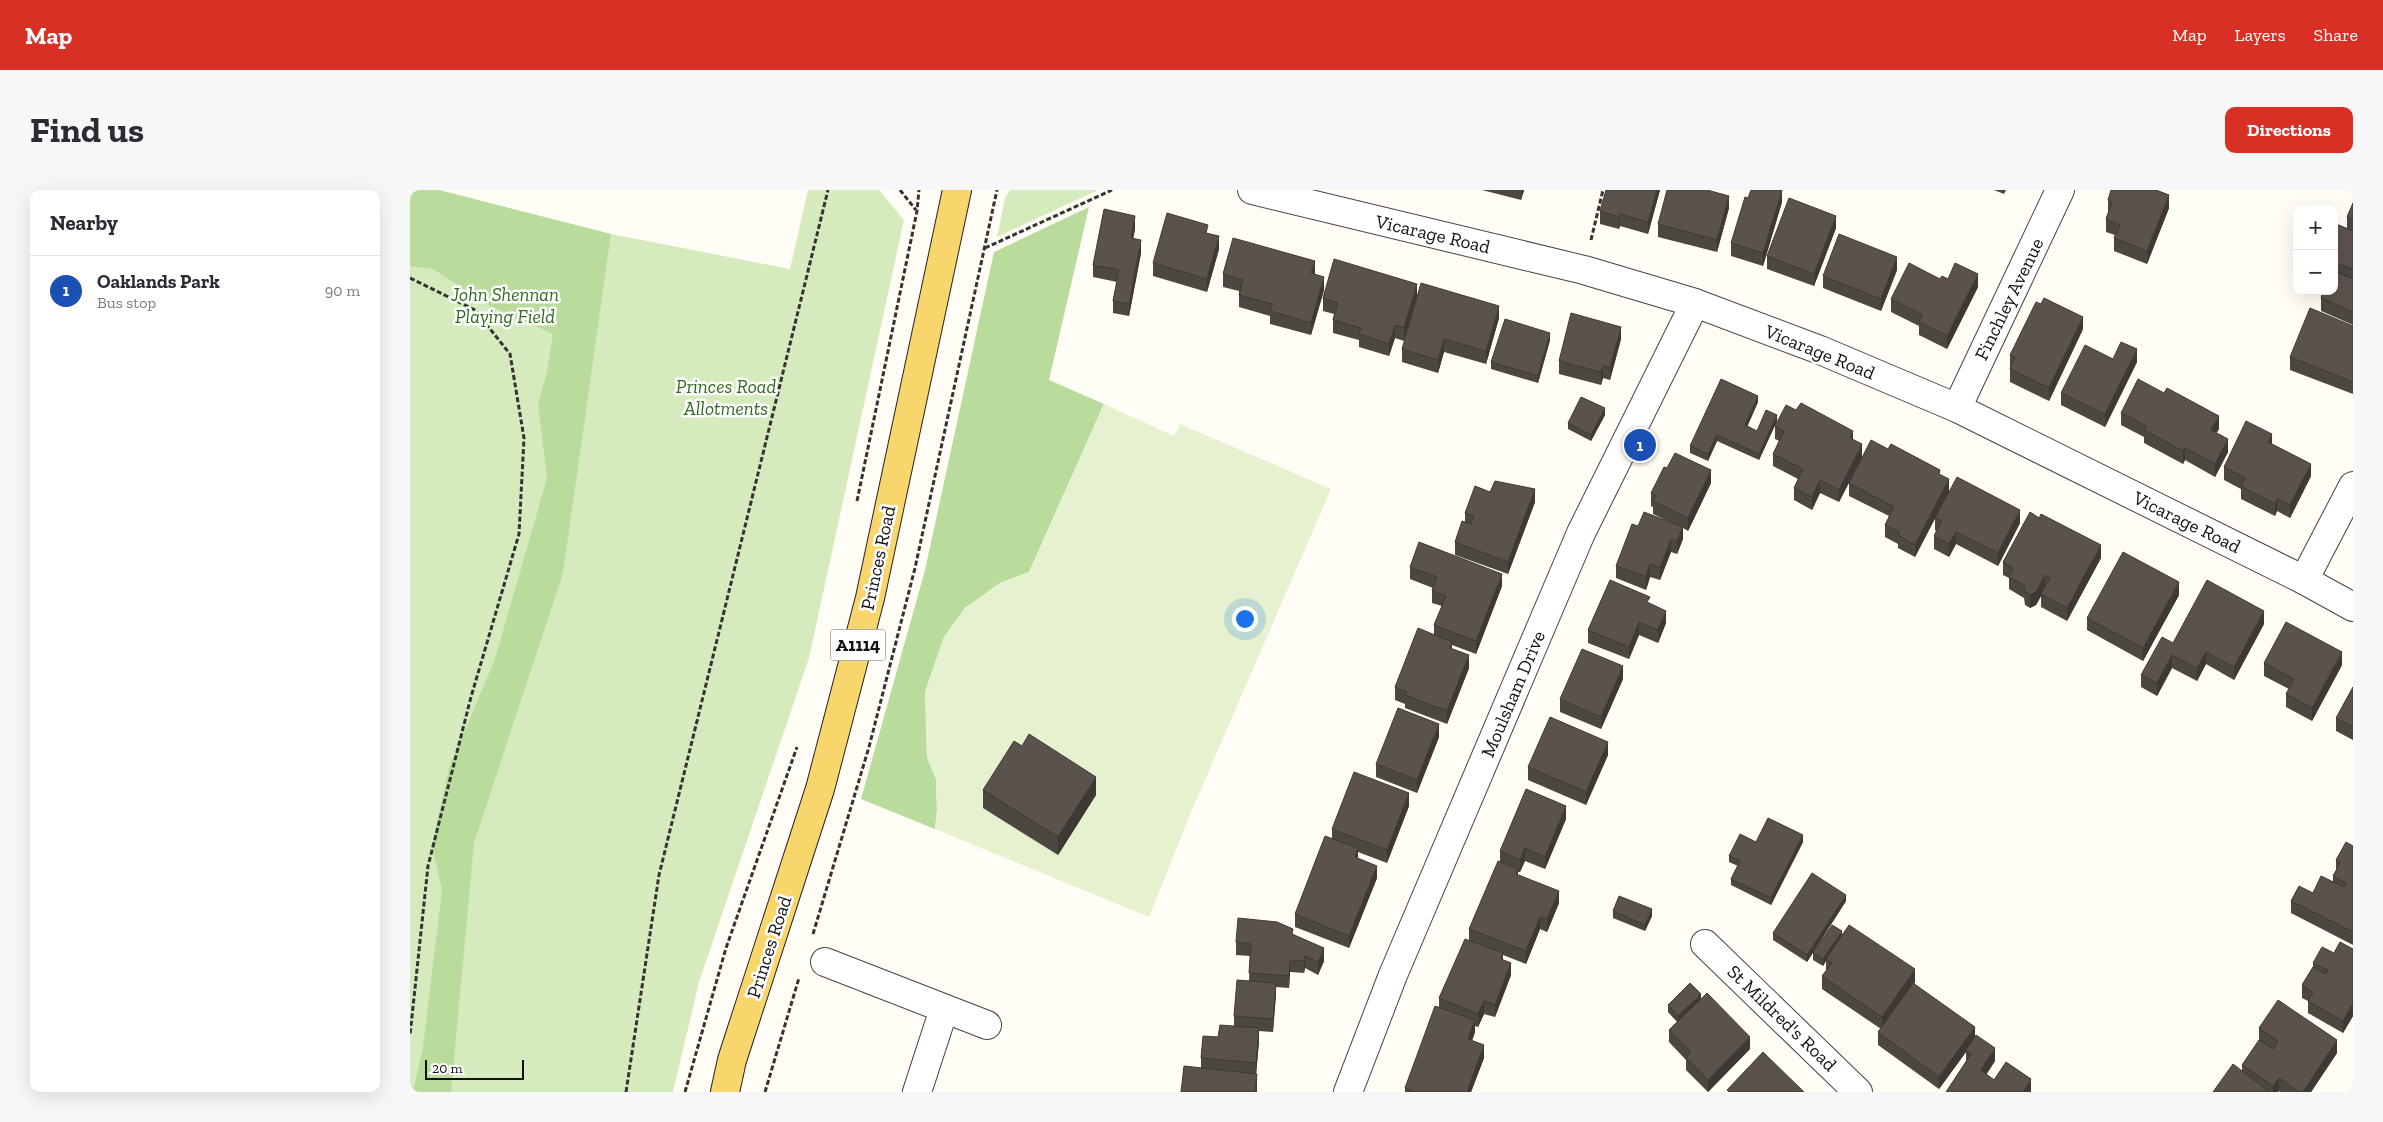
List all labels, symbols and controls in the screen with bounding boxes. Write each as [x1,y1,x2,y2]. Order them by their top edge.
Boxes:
text: Map [25,21,72,50]
text: Map [2172,24,2207,46]
text: Layers [2235,24,2286,46]
text: Share [2314,24,2358,46]
button: Directions [2225,107,2353,153]
text: Find us [30,109,144,151]
map controls [2293,205,2338,295]
button: + [2293,205,2338,250]
street label: Vicarage Road [1372,209,1493,258]
text: Nearby [50,210,118,235]
street label: Finchley Avenue [1969,234,2049,364]
button: − [2293,250,2338,295]
text: Oaklands Park [97,270,220,293]
text: 1 [63,281,69,300]
text: 90 m [325,281,360,300]
park label: John Shennan Playing Field [450,283,559,328]
text: Bus stop [97,293,156,312]
street label: Vicarage Road [1761,319,1879,385]
park label: Princes Road Allotments [676,375,776,420]
pin: 1 [1624,426,1656,464]
street label: Vicarage Road [2129,486,2245,558]
street label: Princes Road [856,503,900,612]
your location [1232,606,1258,632]
street label: Moulsham Drive [1476,627,1550,761]
road number: A1114 [830,630,886,660]
street label: Princes Road [742,892,797,1001]
street label: St Mildred's Road [1722,960,1842,1076]
scale bar [425,1057,524,1080]
text: 20 m [432,1060,463,1077]

